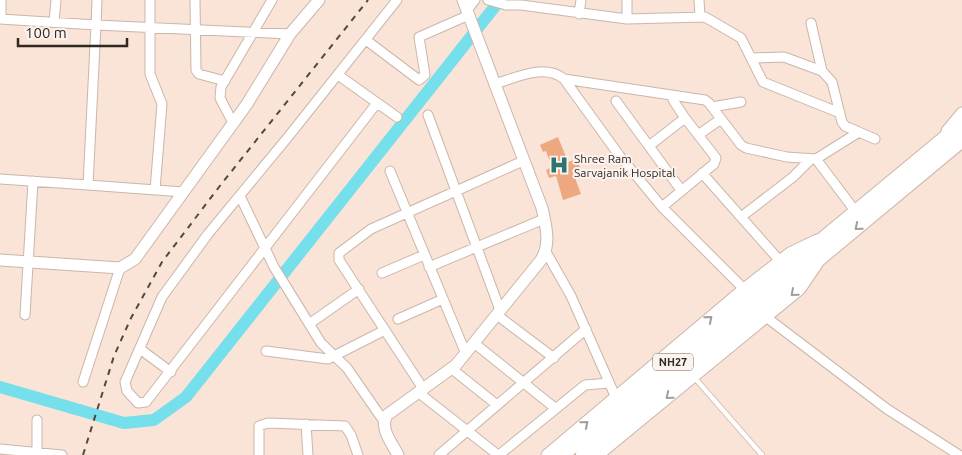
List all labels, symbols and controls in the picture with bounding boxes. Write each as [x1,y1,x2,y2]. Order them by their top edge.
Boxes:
scale bar [18,15,126,47]
text: 100 m [25,24,67,41]
place label: Shree Ram Sarvajanik Hospital [574,152,676,179]
hospital icon: Shree Ram Sarvajanik Hospital [548,154,570,176]
one-way arrow [854,221,863,230]
one-way arrow [791,287,800,296]
one-way arrow [703,315,712,324]
road number: NH27 [653,354,693,371]
one-way arrow [666,391,675,399]
one-way arrow [579,420,588,429]

